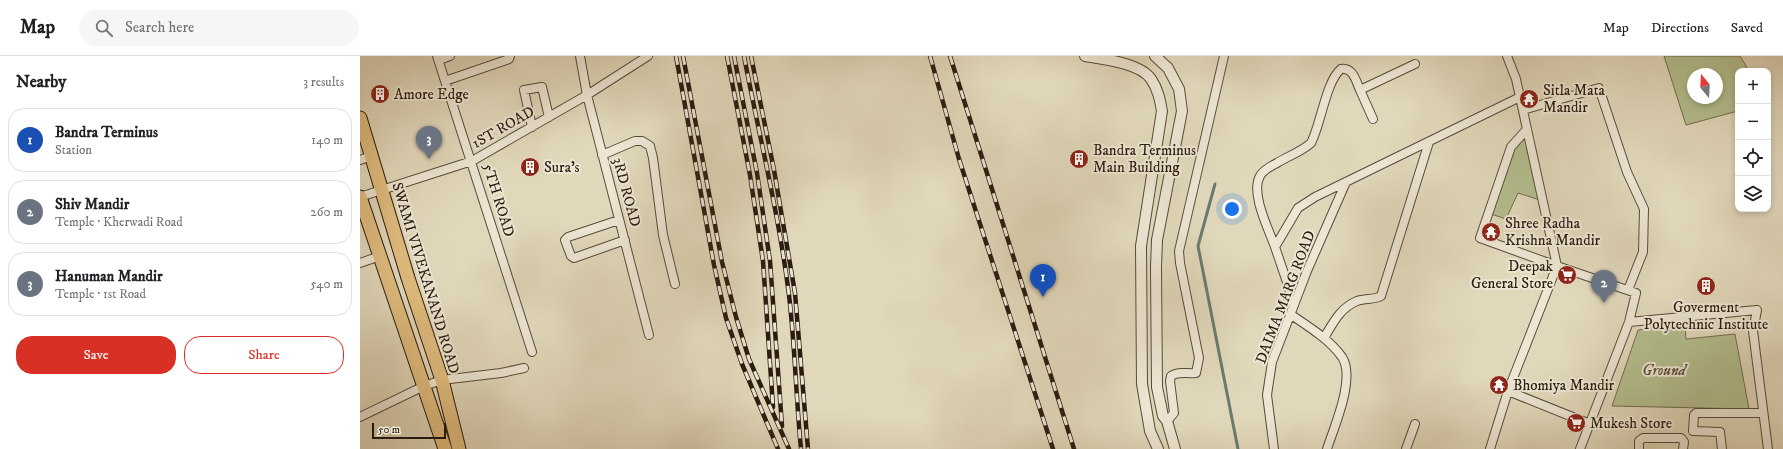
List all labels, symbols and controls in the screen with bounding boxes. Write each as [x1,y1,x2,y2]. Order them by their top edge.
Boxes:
search box [79,10,359,46]
text: Map [20,16,55,39]
icon: search [93,17,115,39]
text: Search here [125,18,194,37]
text: Map [1603,19,1629,37]
text: Directions [1651,19,1709,37]
text: Saved [1731,19,1763,37]
north arrow [1687,68,1723,104]
map controls [1735,68,1771,212]
button: + [1735,68,1771,104]
text: Nearby [16,71,66,93]
text: 3 results [303,74,344,90]
place label: Sitla Mata Mandir [1543,81,1605,117]
building icon: Amore Edge [369,83,391,105]
place label: Amore Edge [394,85,469,104]
temple icon: Sitla Mata Mandir [1518,88,1540,110]
street label: 1ST ROAD [469,102,538,153]
button: − [1735,104,1771,140]
text: Bandra Terminus [55,123,158,142]
pin: 3 [416,126,442,159]
text: 1 [28,132,32,148]
text: 140 m [311,132,343,148]
button: locate [1735,140,1771,176]
place label: Bandra Terminus Main Building [1093,141,1196,177]
text: Station [55,142,92,158]
building icon: Bandra Terminus Main Building [1068,148,1090,170]
street label: 3RD ROAD [608,155,645,229]
building icon: Sura's [519,156,541,178]
place label: Sura's [544,158,580,177]
street label: 5TH ROAD [478,161,519,239]
button: layers [1735,176,1771,212]
street label: SWAMI VIVEKANAND ROAD [387,180,464,376]
text: Shiv Mandir [55,195,129,214]
your location [1222,199,1242,219]
text: 2 [27,204,33,220]
text: 260 m [310,204,343,220]
text: Temple · Kherwadi Road [55,214,183,230]
place label: Shree Radha Krishna Mandir [1505,214,1601,250]
temple icon: Shree Radha Krishna Mandir [1480,221,1502,243]
street label: DAIMA MARG ROAD [1251,228,1320,366]
place label: Deepak General Store [1471,257,1554,293]
pin: 1 [1030,264,1056,297]
supermarket icon: Deepak General Store [1556,264,1578,286]
text: Hanuman Mandir [55,267,162,286]
pin: 2 [1591,270,1617,303]
building icon: Goverment Polytechnic Institute [1695,275,1717,297]
text: 3 [28,276,32,292]
text: 540 m [310,276,343,292]
text: Temple · 1st Road [55,286,146,302]
place label: Goverment Polytechnic Institute [1644,298,1768,334]
button: Save [16,336,176,374]
button: Share [184,336,344,374]
park label: Ground [1642,361,1689,380]
temple icon: Bhomiya Mandir [1488,374,1510,396]
place label: Bhomiya Mandir [1513,376,1615,395]
supermarket icon: Mukesh Store [1565,412,1587,434]
place label: Mukesh Store [1590,414,1672,433]
scale bar [372,421,446,440]
text: 50 m [378,423,400,437]

